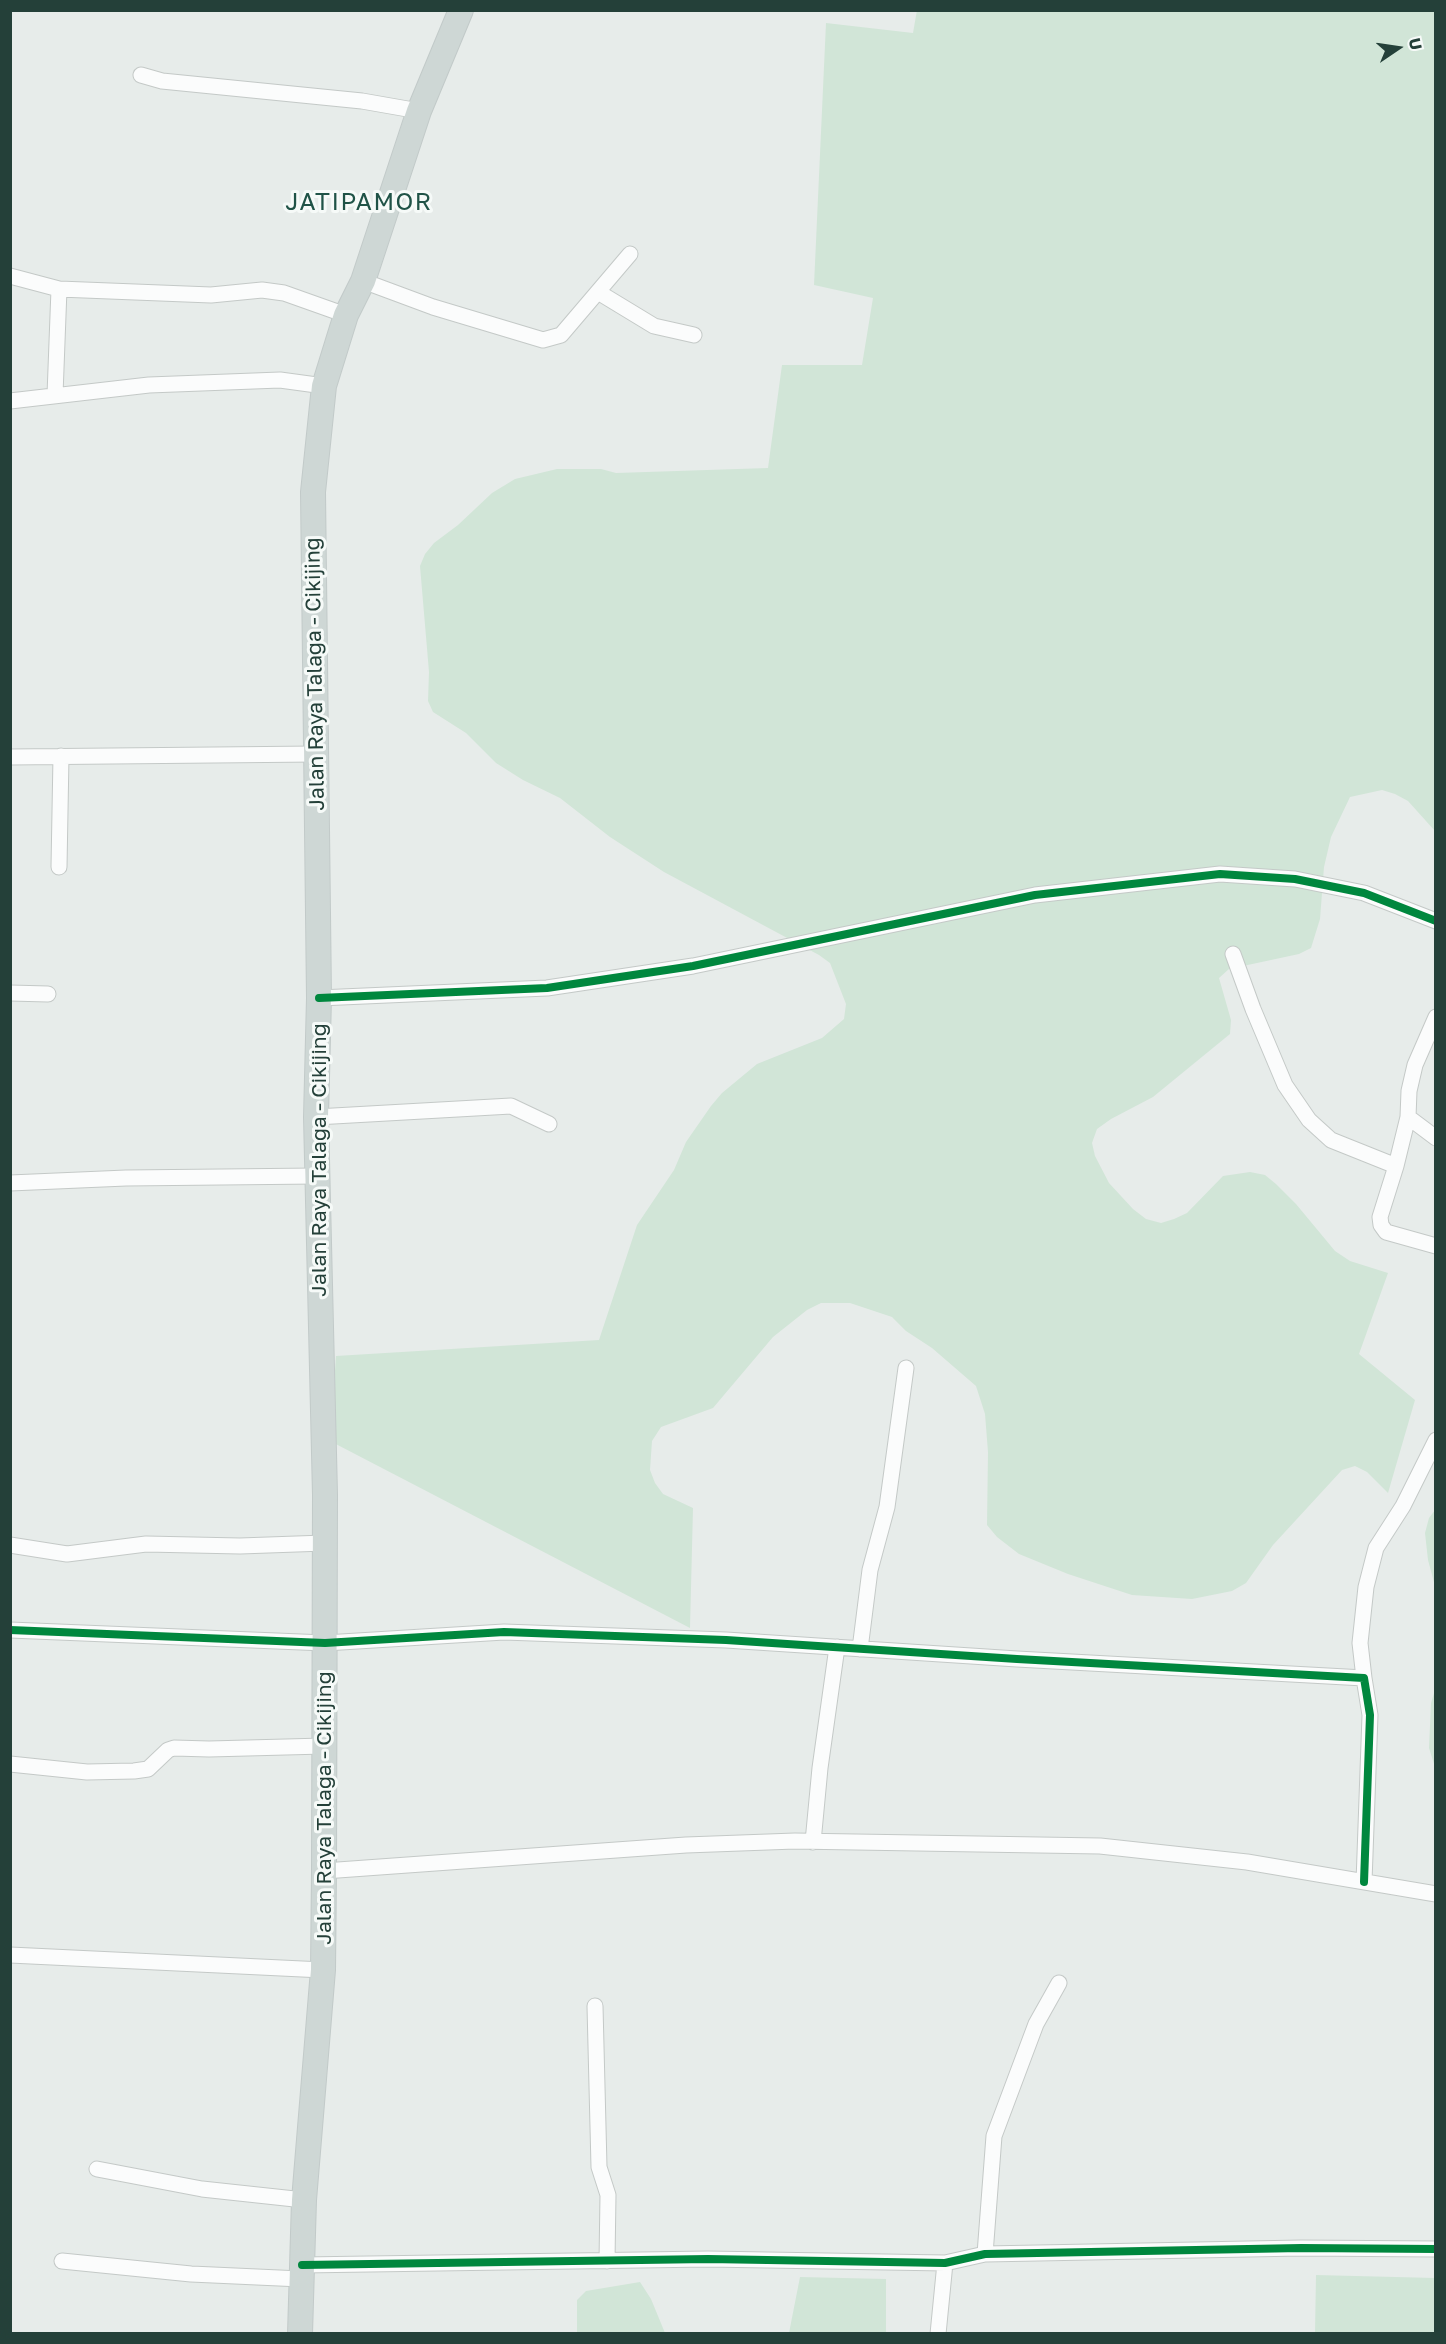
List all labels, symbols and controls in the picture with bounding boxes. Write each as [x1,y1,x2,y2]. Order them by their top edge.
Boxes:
north arrow [1368,18,1428,78]
text: U [1404,36,1427,52]
district label: JATIPAMOR [285,188,433,216]
street label: Jalan Raya Talaga - Cikijing [300,537,330,811]
street label: Jalan Raya Talaga - Cikijing [306,1023,332,1297]
street label: Jalan Raya Talaga - Cikijing [311,1671,337,1945]

